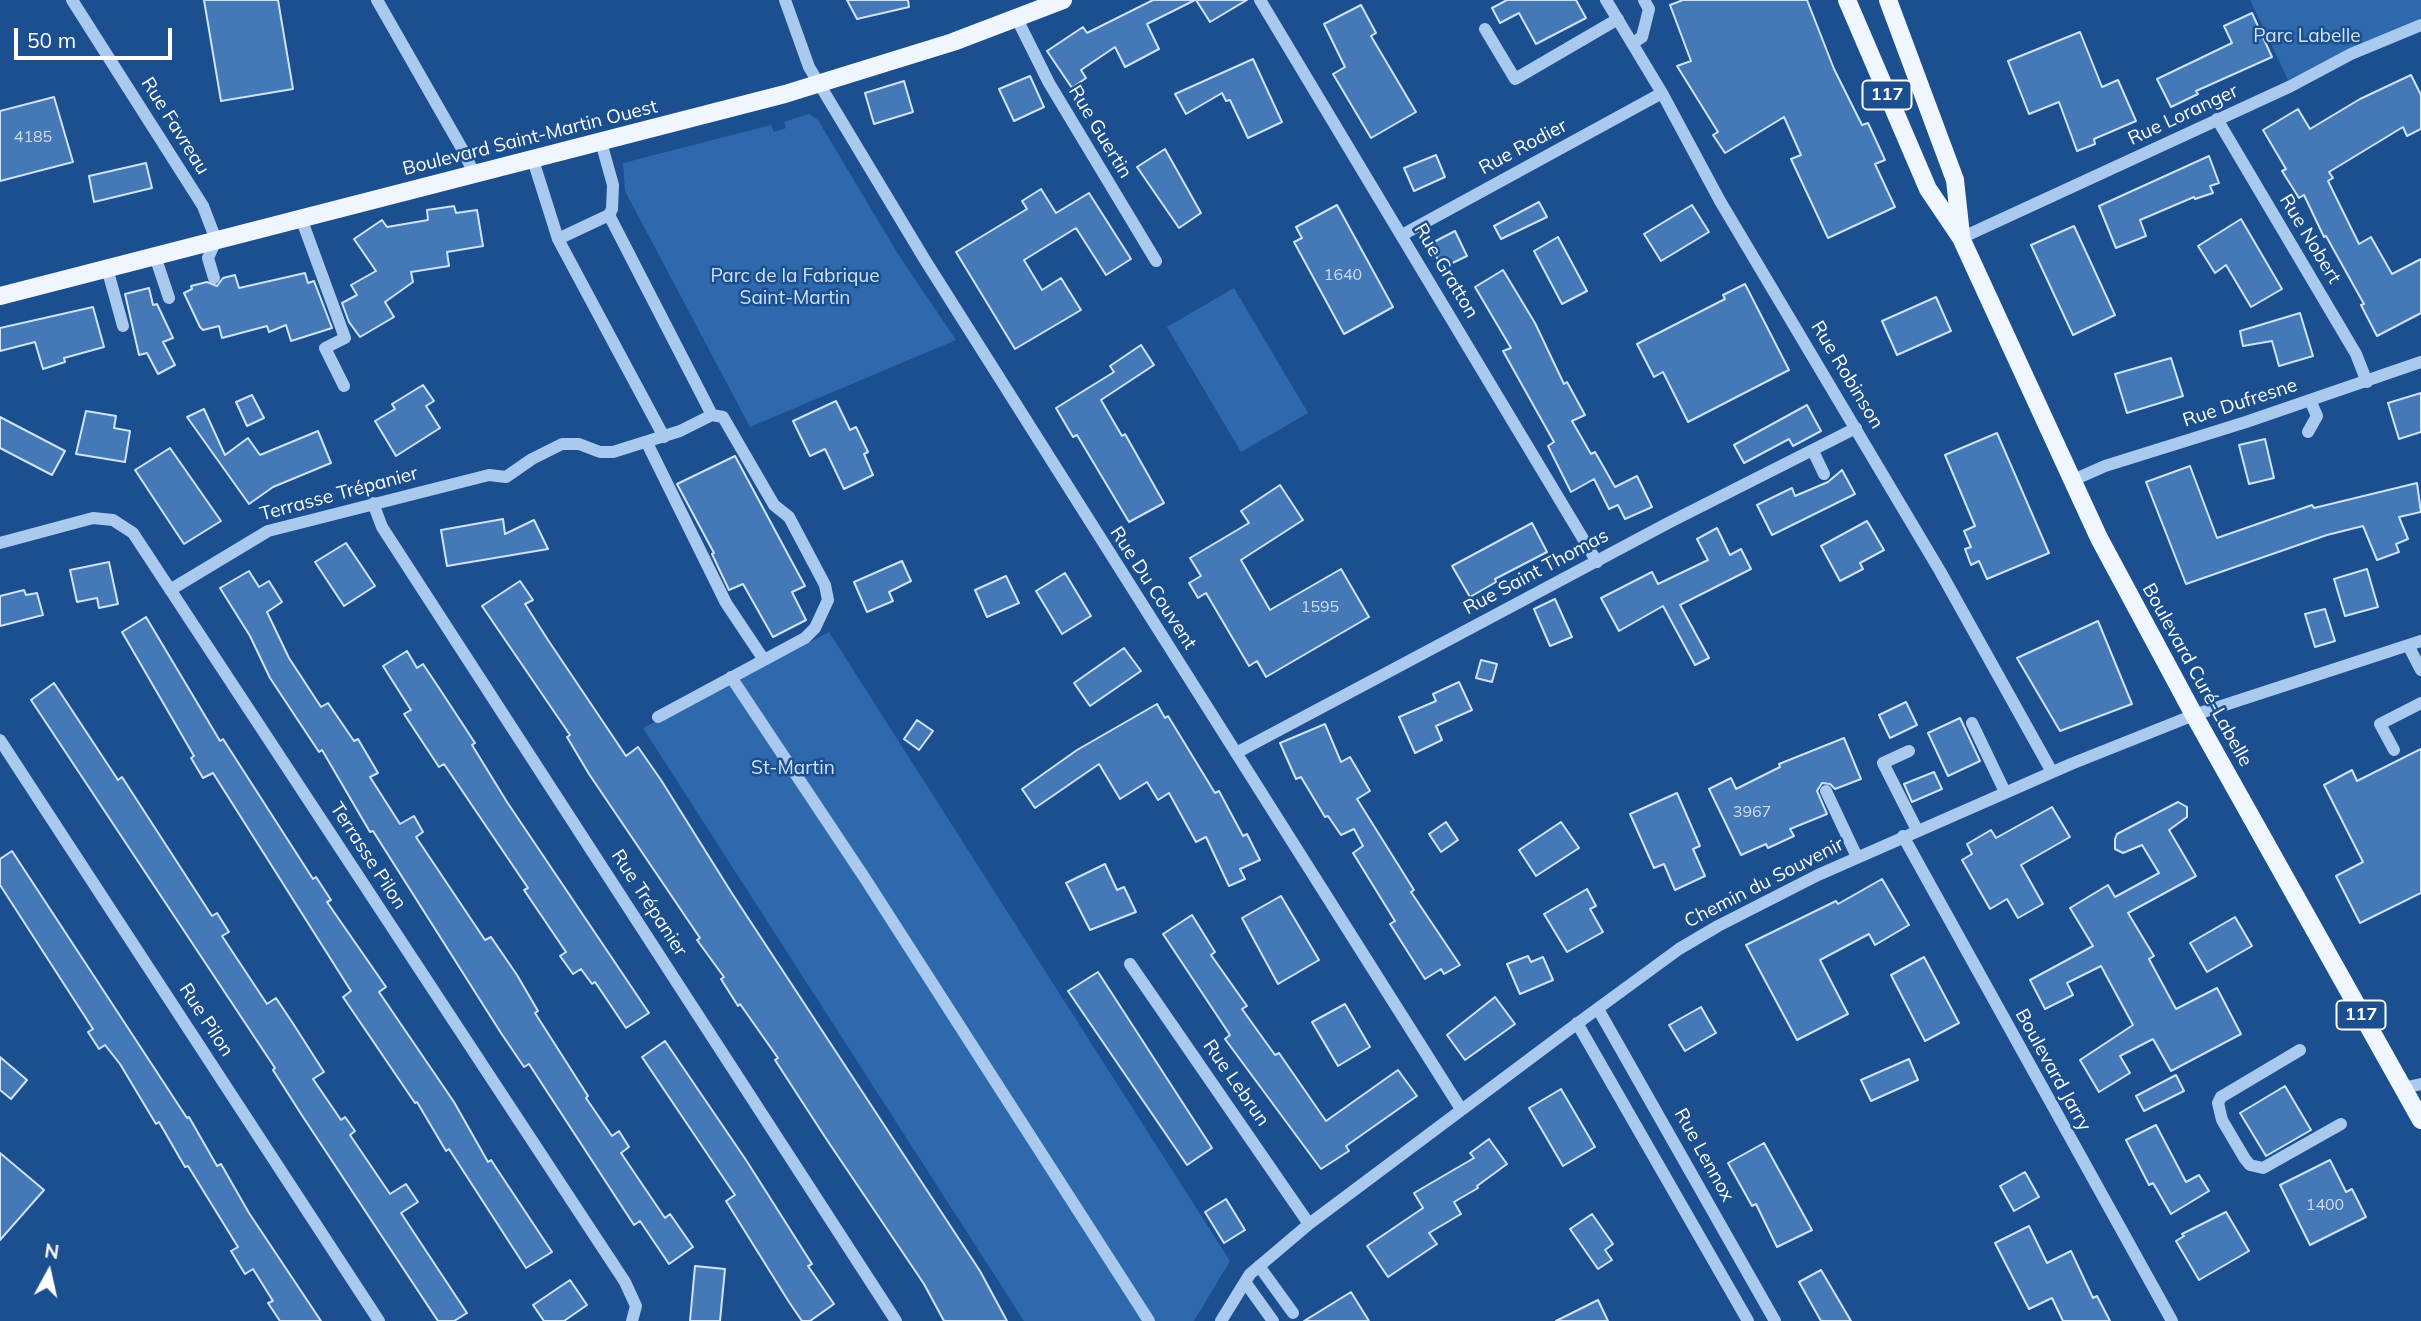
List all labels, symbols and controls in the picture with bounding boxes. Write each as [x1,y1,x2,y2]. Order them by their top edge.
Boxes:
scale bar [18,14,175,58]
park label: Parc Labelle [2253,25,2361,47]
text: 50 m [27,27,76,53]
street label: Rue Favreau [136,73,214,179]
road number: 117 [1862,80,1912,110]
street label: Rue Loranger [2124,80,2242,150]
street label: Rue Guertin [1063,81,1137,183]
street label: Boulevard Saint-Martin Ouest [400,95,660,181]
street label: Rue Rodier [1475,114,1571,180]
house number: 4185 [14,127,52,147]
street label: Rue Nobert [2274,190,2346,288]
street label: Rue Gratton [1409,220,1483,322]
park label: Parc de la Fabrique Saint-Martin [710,265,880,309]
house number: 1640 [1324,265,1362,285]
street label: Rue Robinson [1806,317,1888,433]
street label: Rue Dufresne [2180,374,2300,432]
street label: Terrasse Trépanier [258,462,420,526]
street label: Rue Du Couvent [1105,522,1201,654]
street label: Rue Saint Thomas [1460,524,1612,620]
street label: Boulevard Curé-Labelle [2137,579,2257,771]
house number: 1595 [1301,597,1339,617]
park label: St-Martin [751,757,835,779]
street label: Terrasse Pilon [325,798,411,914]
house number: 3967 [1733,802,1771,822]
street label: Chemin du Souvenir [1681,833,1847,933]
street label: Rue Trépanier [606,846,692,960]
street label: Rue Pilon [174,979,238,1061]
road number: 117 [2336,1000,2386,1030]
street label: Boulevard Jarry [2010,1005,2096,1135]
street label: Rue Lebrun [1198,1035,1274,1131]
street label: Rue Lennox [1669,1104,1739,1206]
house number: 1400 [2306,1195,2344,1215]
north arrow [14,1237,84,1307]
text: N [43,1238,61,1264]

